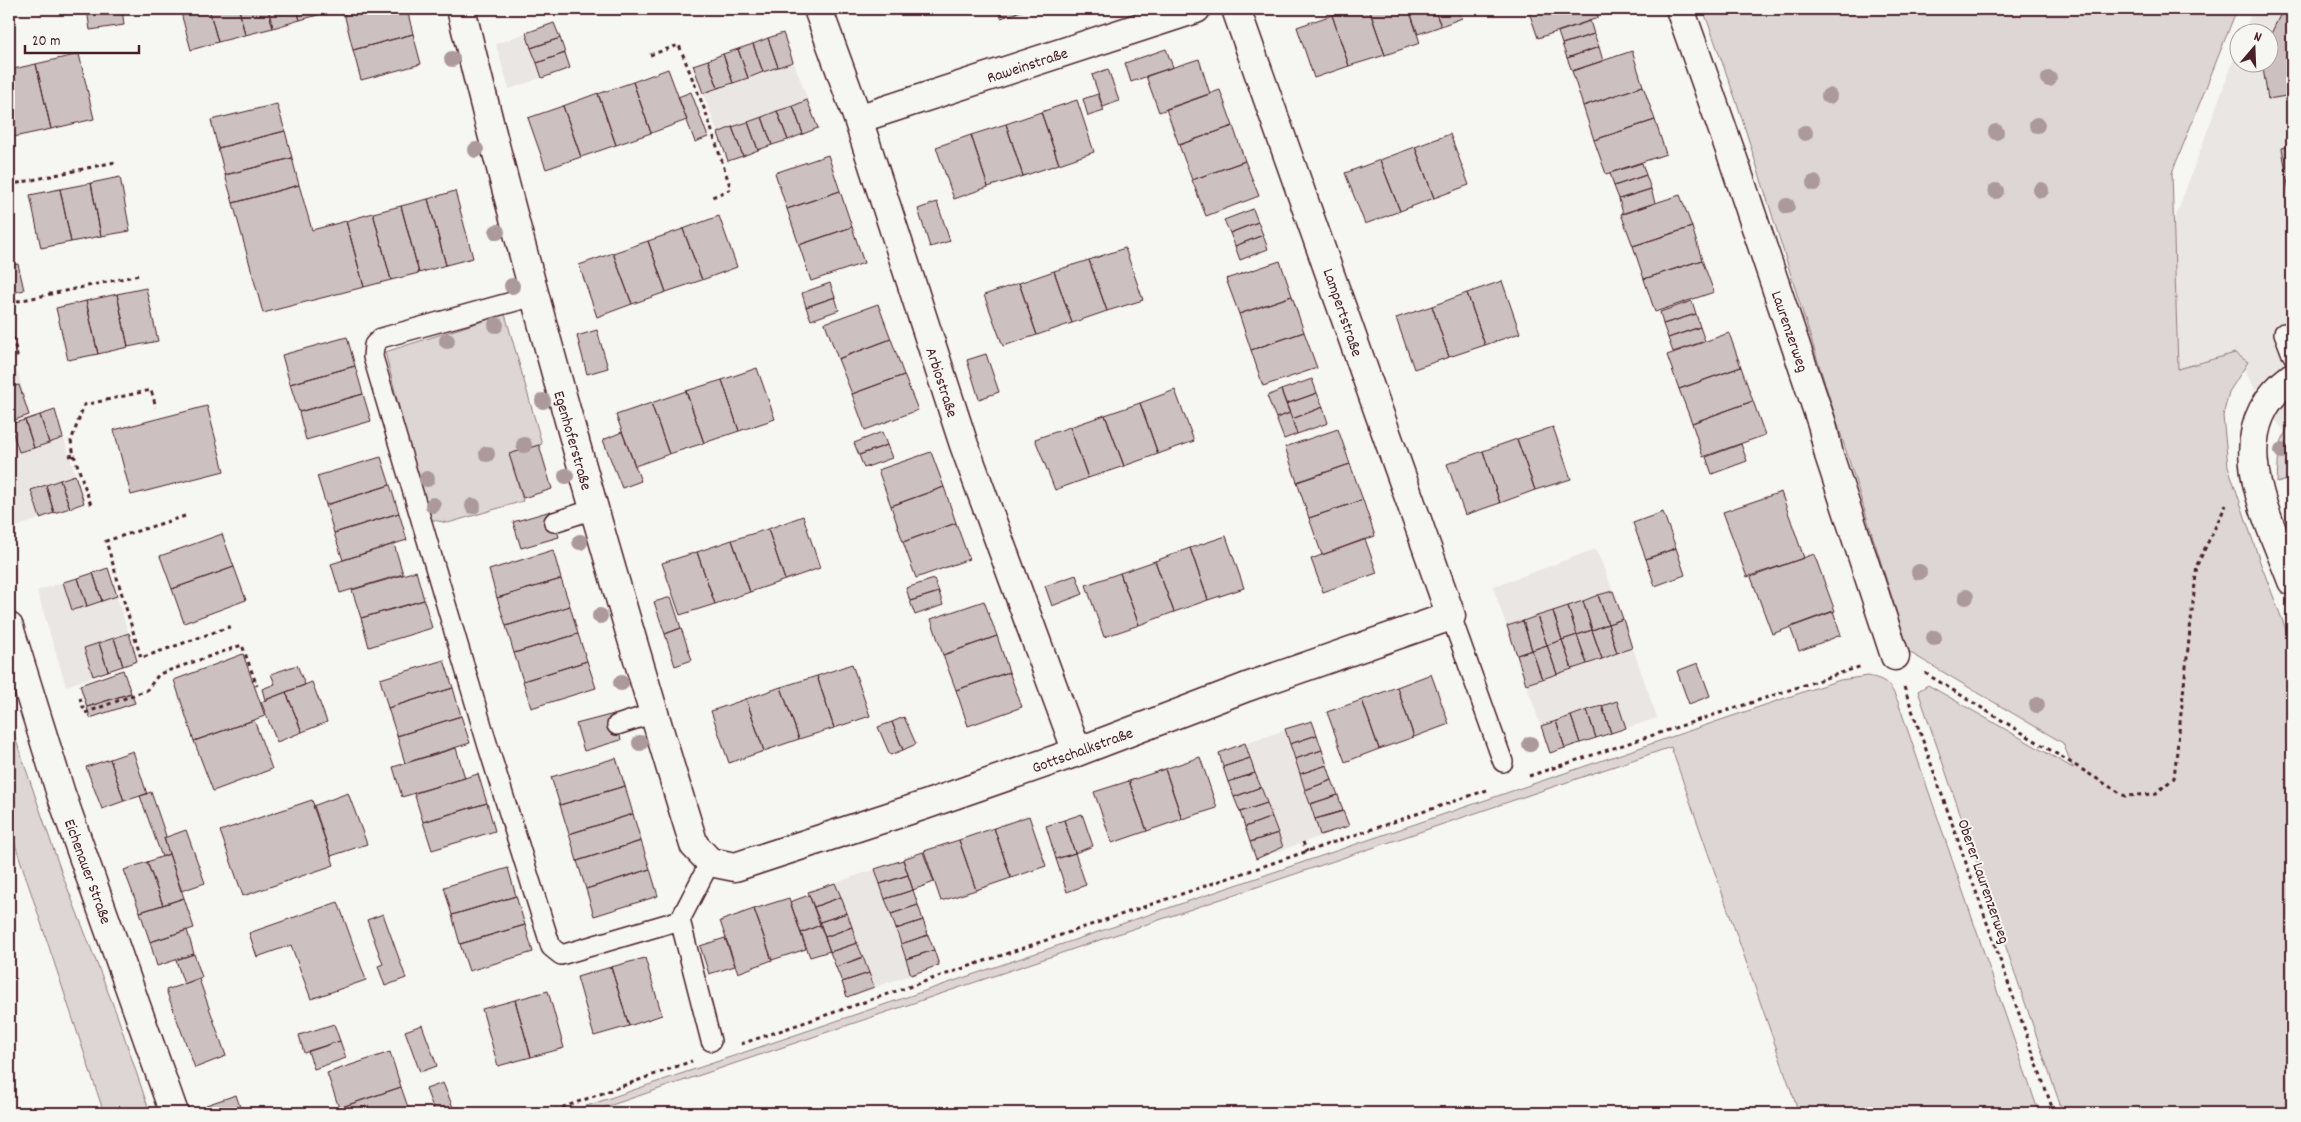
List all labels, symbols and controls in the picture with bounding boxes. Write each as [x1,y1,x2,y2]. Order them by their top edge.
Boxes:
scale bar [25,22,139,54]
north arrow [2228,22,2278,72]
text: N [2251,27,2264,48]
text: 20 m [32,31,60,53]
street label: Raweinstraße [984,43,1071,90]
street label: Lampertstraße [1316,266,1367,360]
street label: Laurenzerweg [1764,288,1813,376]
street label: Arbiostraße [919,345,963,421]
street label: Egenhoferstraße [546,388,597,493]
street label: Gottschalkstraße [1029,722,1137,780]
street label: Eichenauer Straße [57,816,116,928]
street label: Oberer Laurenzerweg [1951,816,2015,947]

